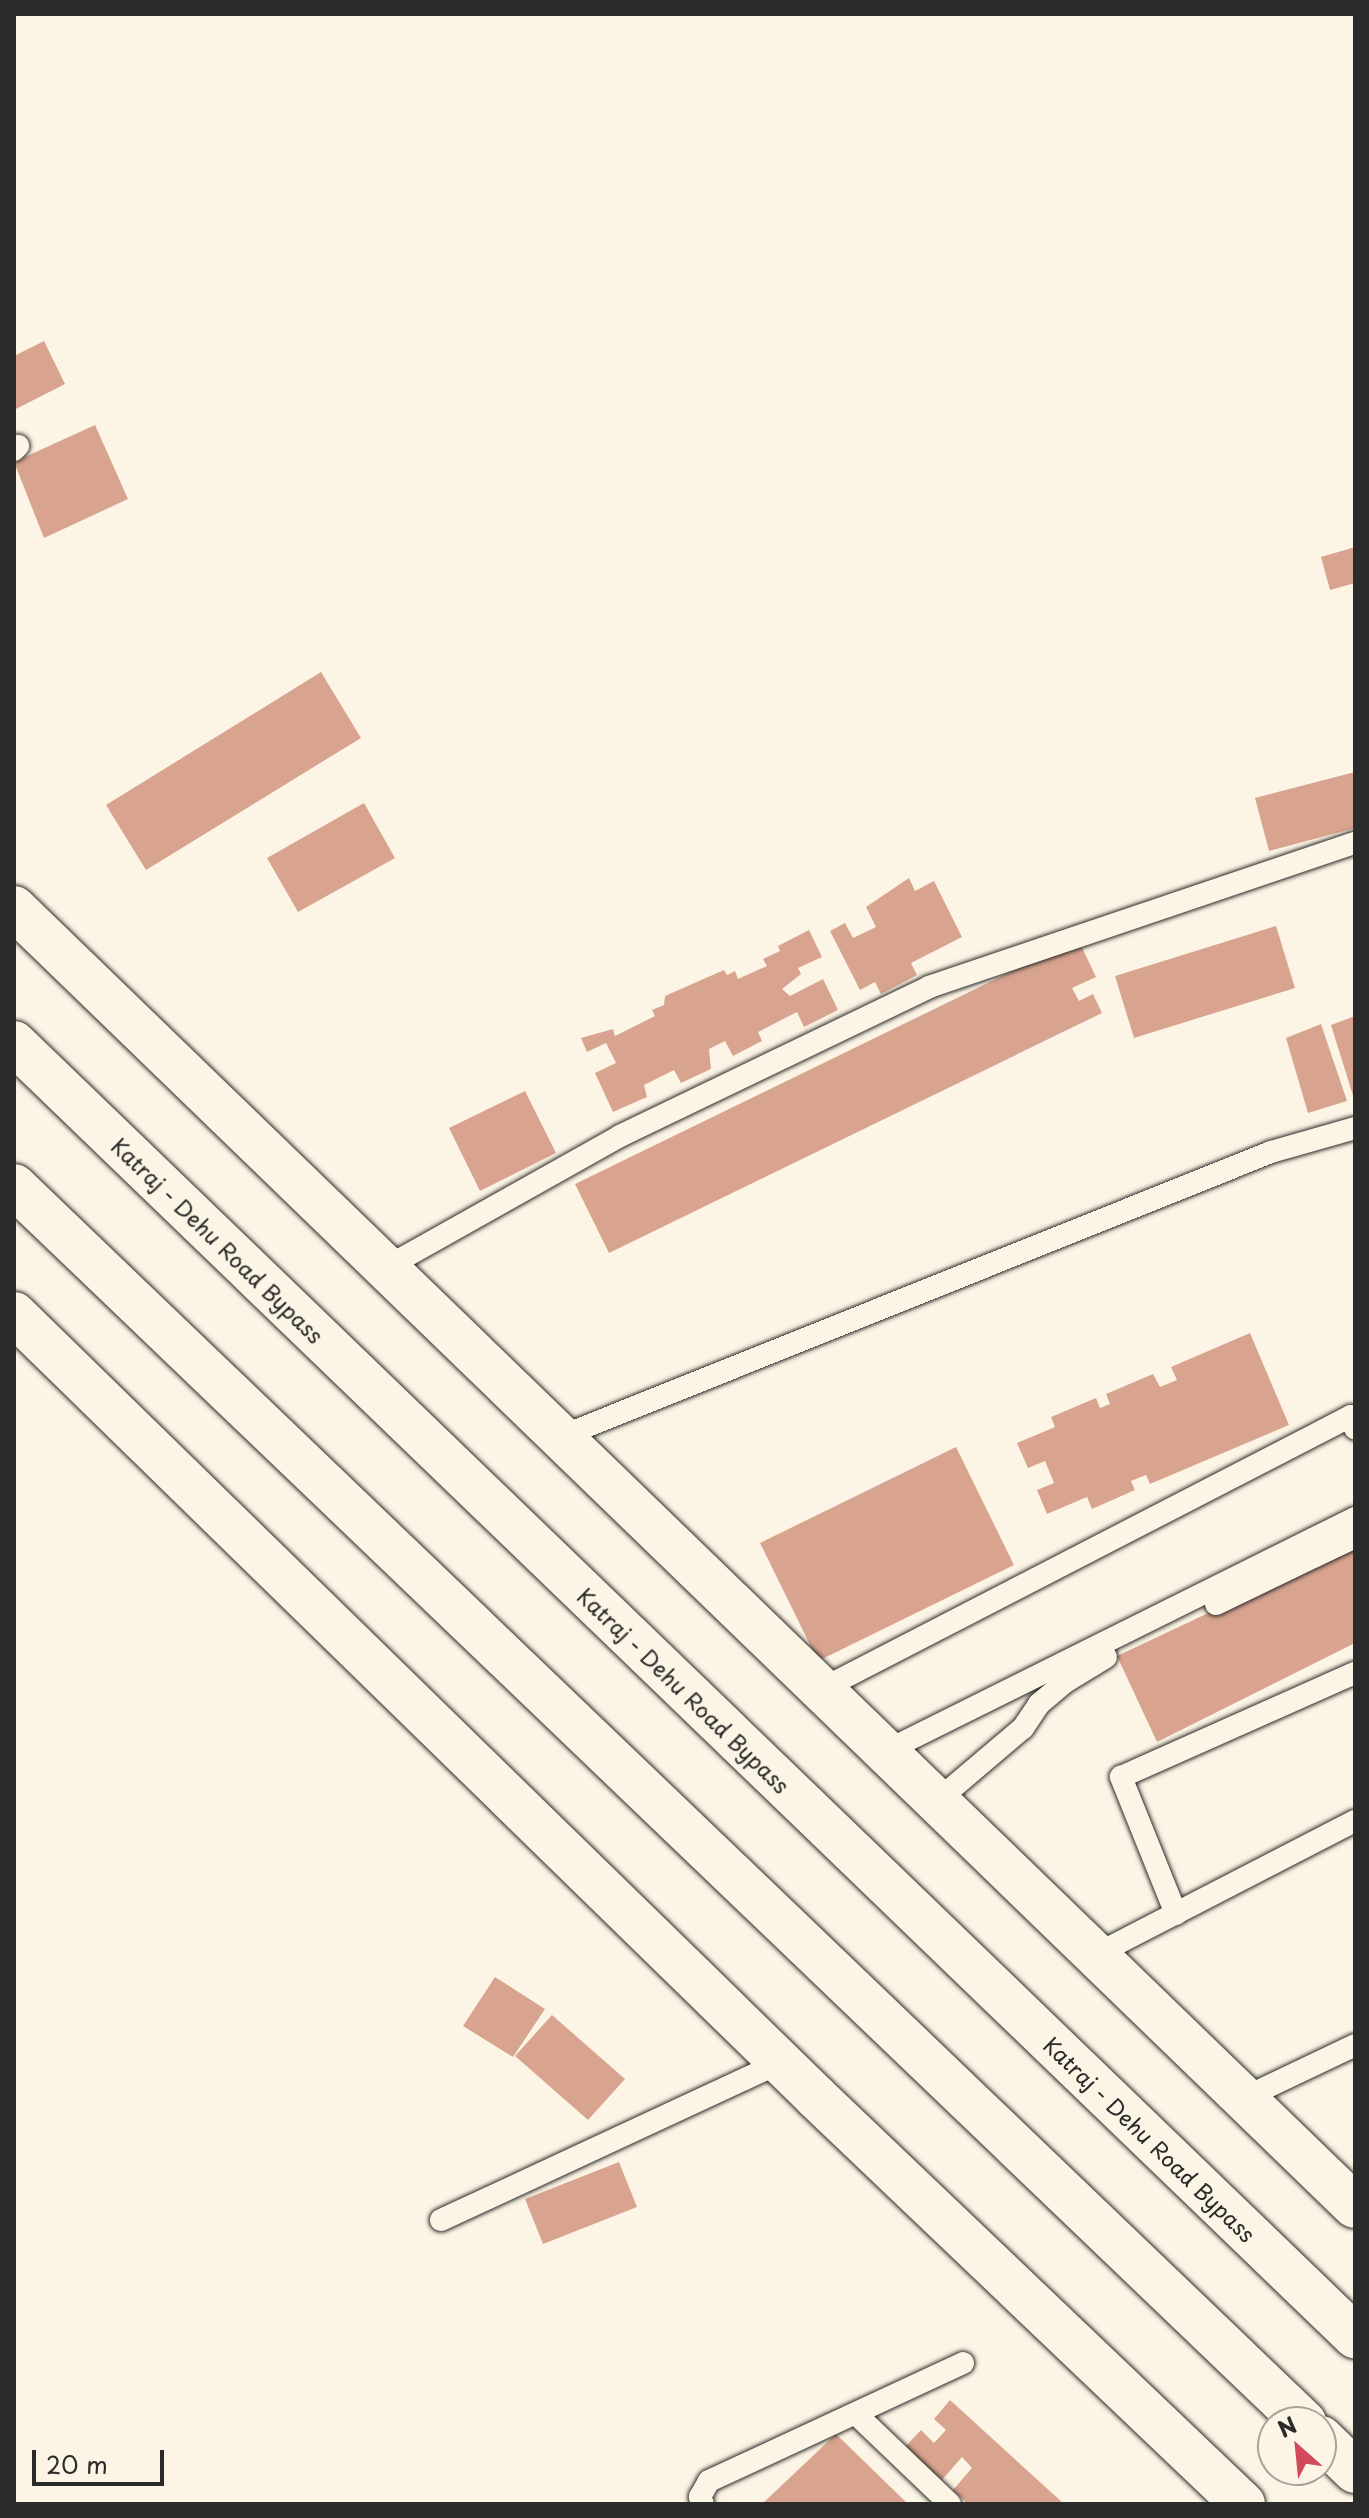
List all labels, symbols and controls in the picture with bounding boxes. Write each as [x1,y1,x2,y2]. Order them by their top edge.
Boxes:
street label: Katraj - Dehu Road Bypass [106,1131,330,1349]
street label: Katraj - Dehu Road Bypass [572,1581,796,1799]
street label: Katraj - Dehu Road Bypass [1038,2030,1262,2248]
north arrow [1257,2406,1337,2486]
text: N [1272,2407,1302,2445]
scale bar [36,2434,168,2484]
text: 20 m [46,2446,108,2482]

